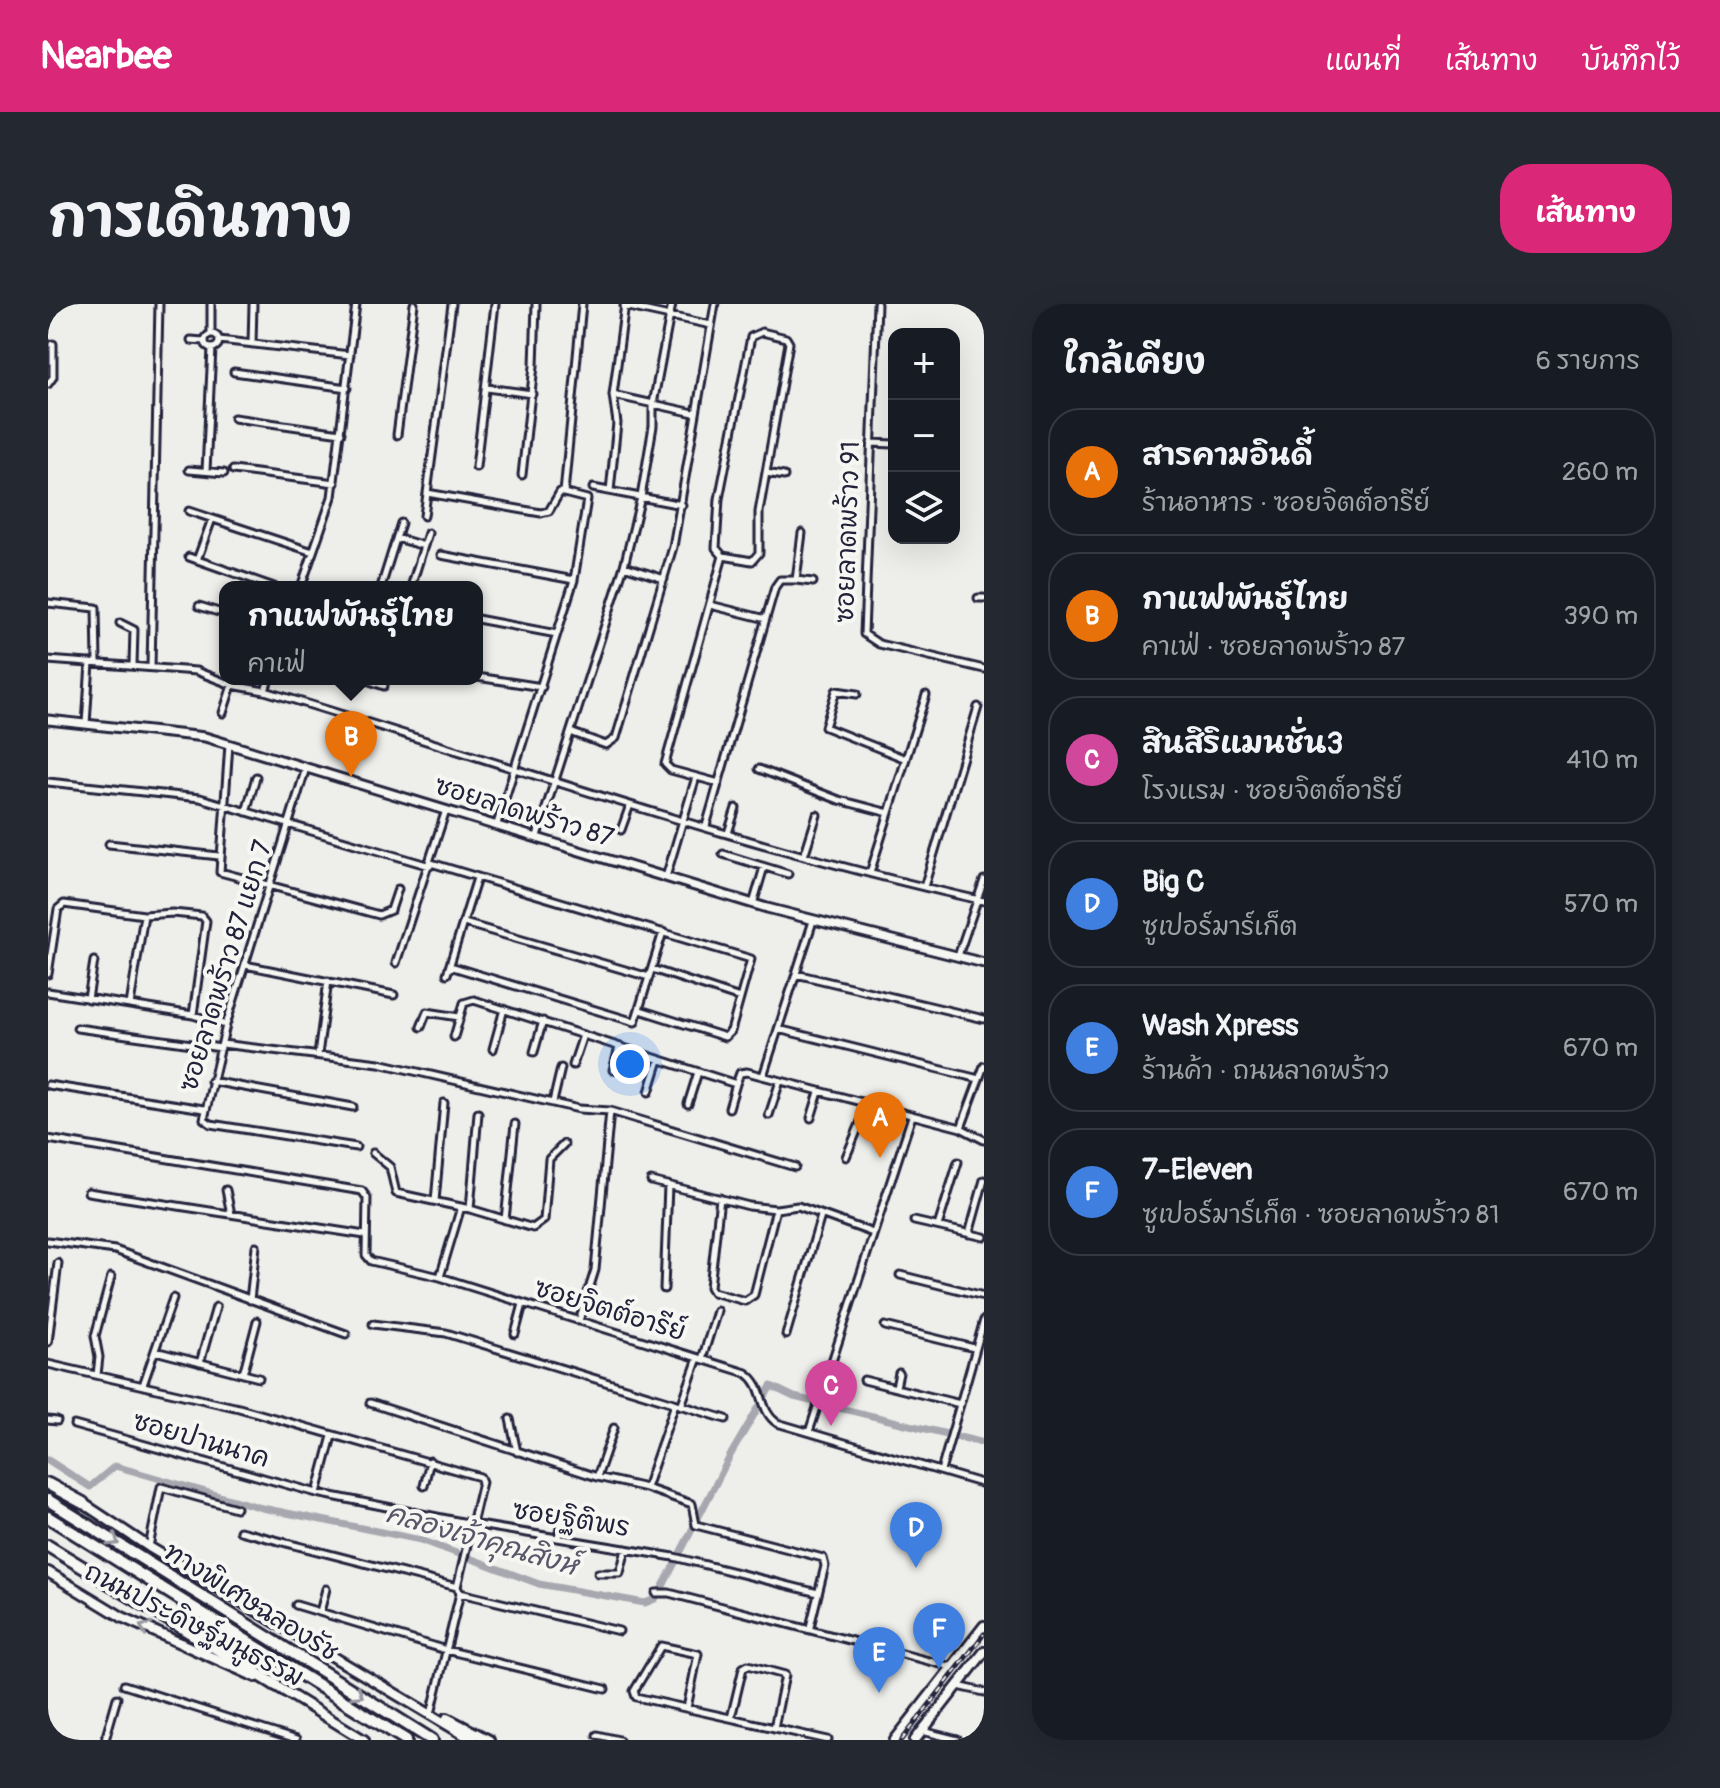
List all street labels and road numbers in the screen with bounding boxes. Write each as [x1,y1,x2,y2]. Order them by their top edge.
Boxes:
street label: ซอยลาดพร้าว 91 [828,440,867,624]
street label: ซอยลาดพร้าว 87 [431,769,618,854]
street label: ซอยลาดพร้าว 87 แยก 7 [172,836,280,1095]
street label: ซอยจิตต์อารีย์ [530,1271,690,1348]
street label: ซอยปานนาค [129,1405,273,1475]
street label: ซอยฐิติพร [510,1494,632,1544]
street label: ทางพิเศษฉลองรัช [158,1536,344,1668]
street label: ถนนประดิษฐ์มนูธรรม [78,1555,309,1696]

